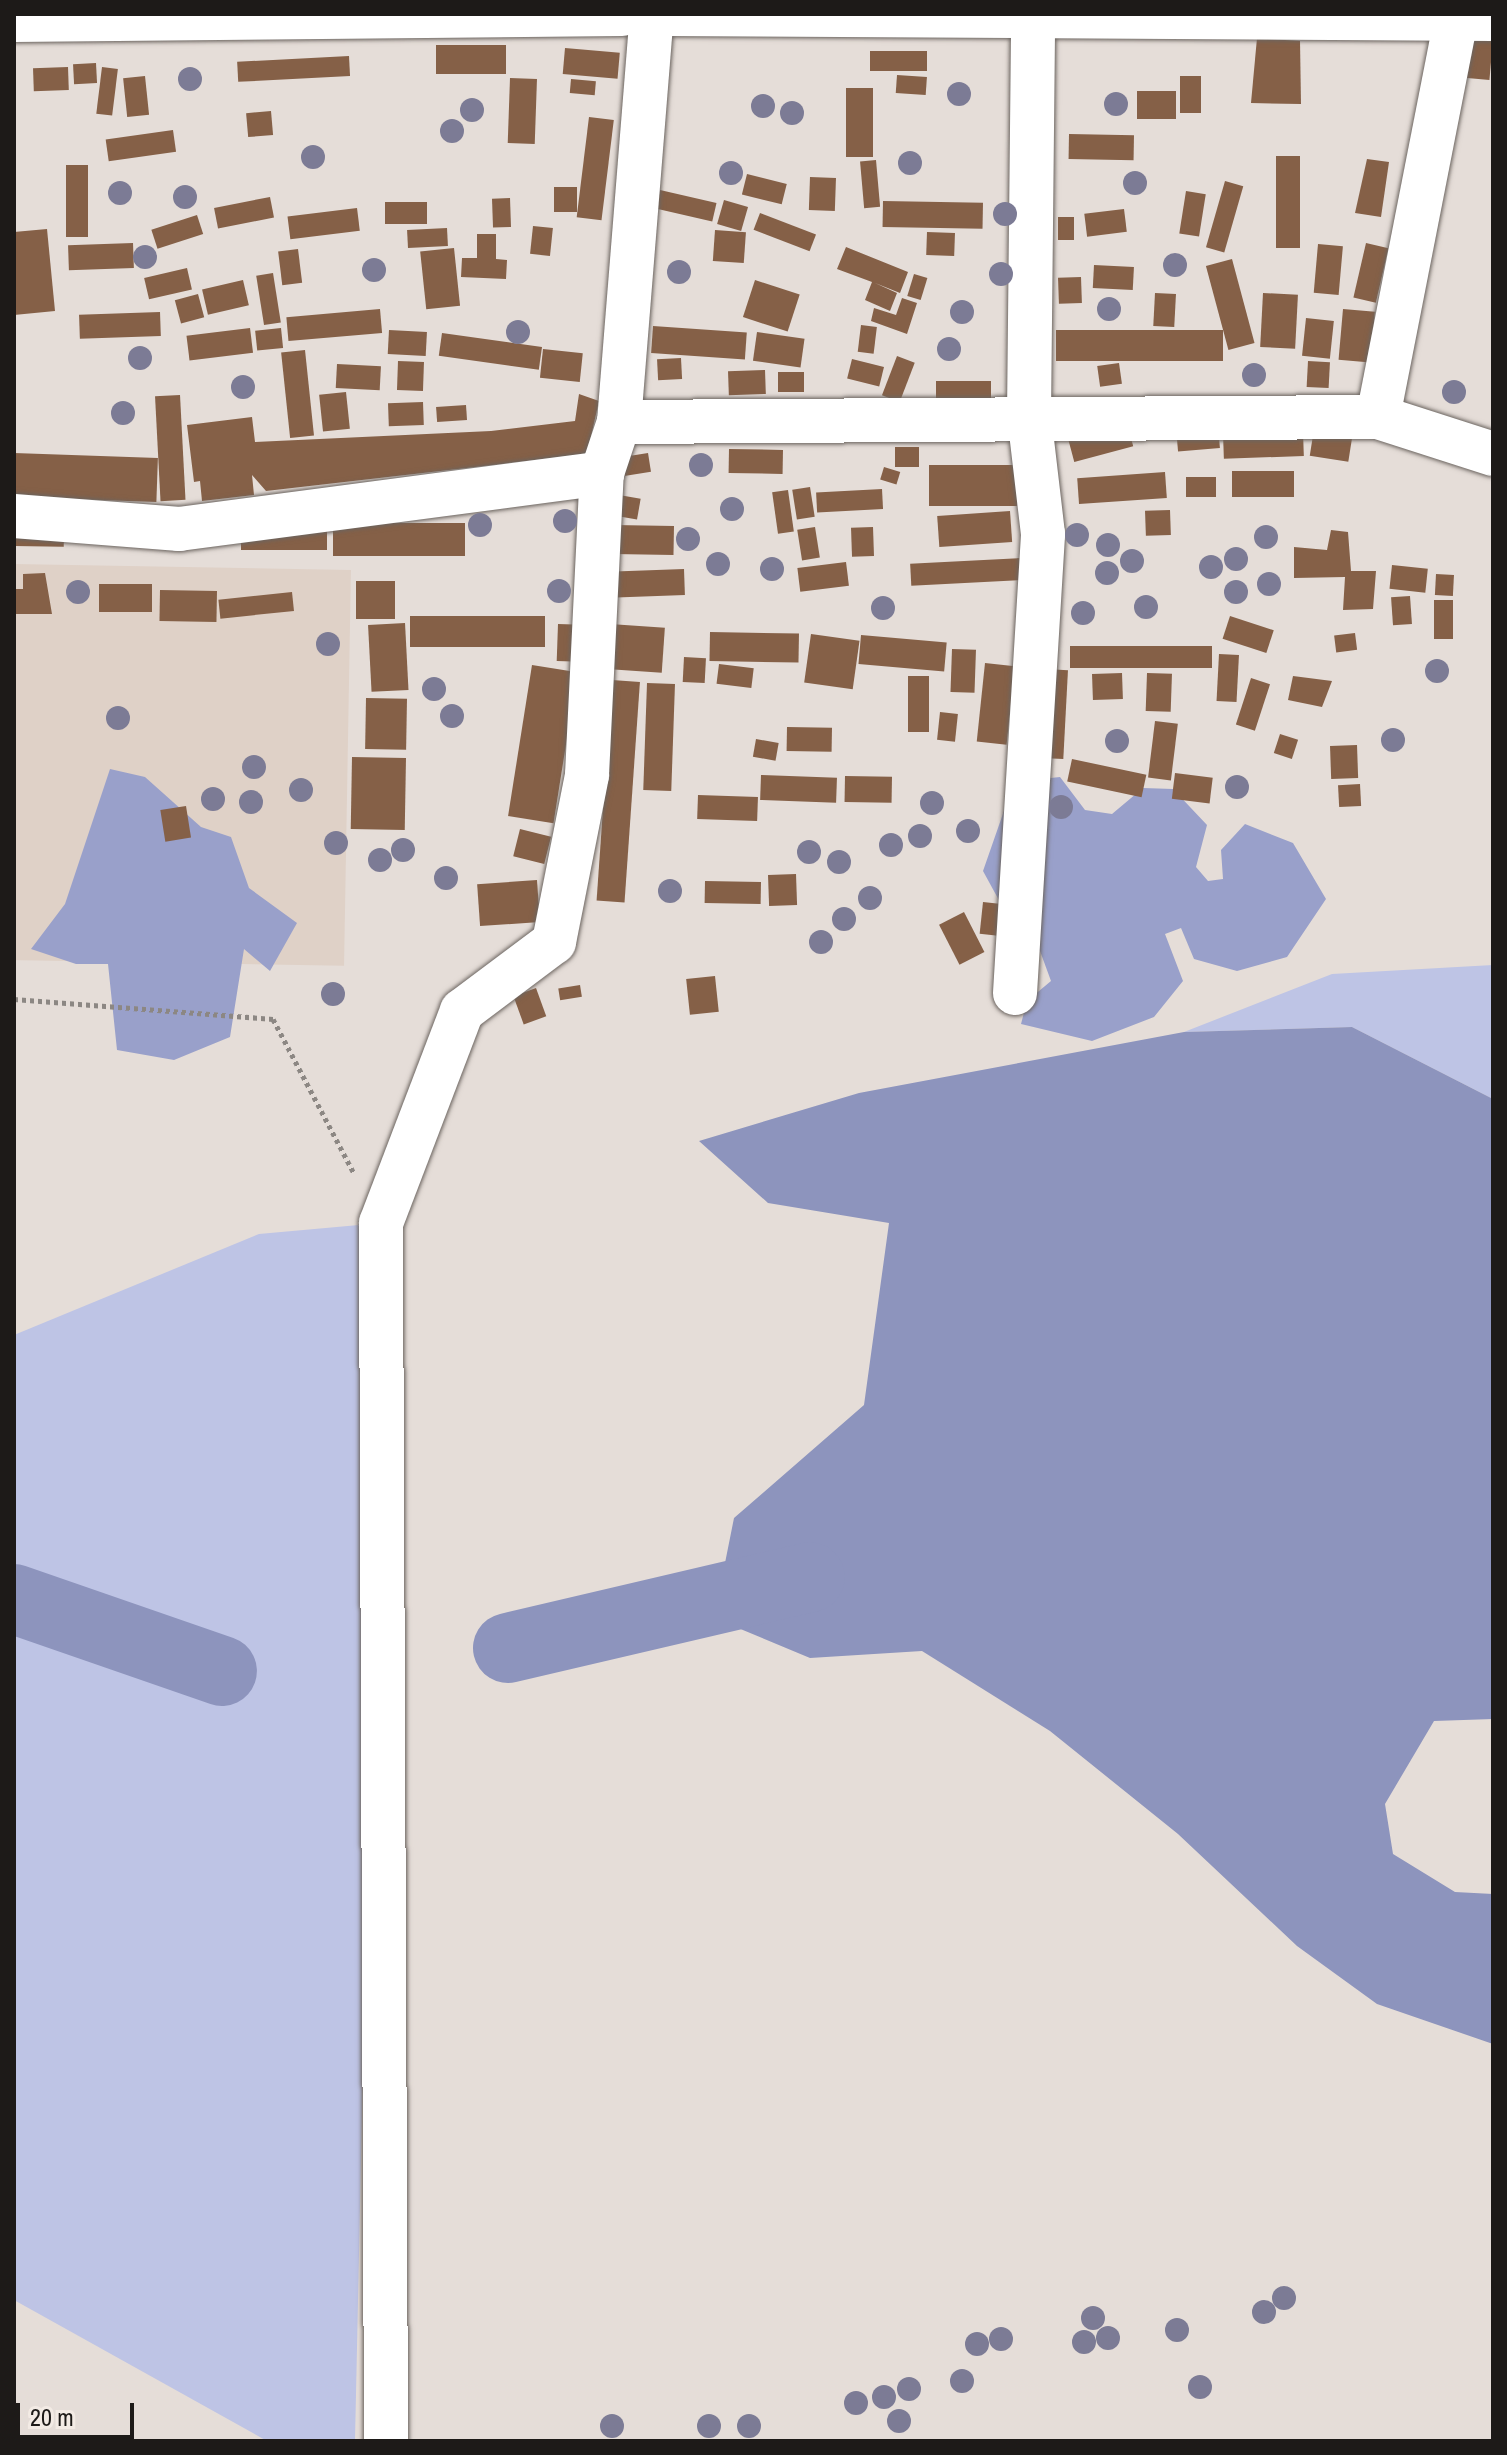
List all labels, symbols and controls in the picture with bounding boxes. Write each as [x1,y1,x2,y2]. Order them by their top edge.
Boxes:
scale bar [20,2387,138,2437]
text: 20 m [30,2401,74,2433]

